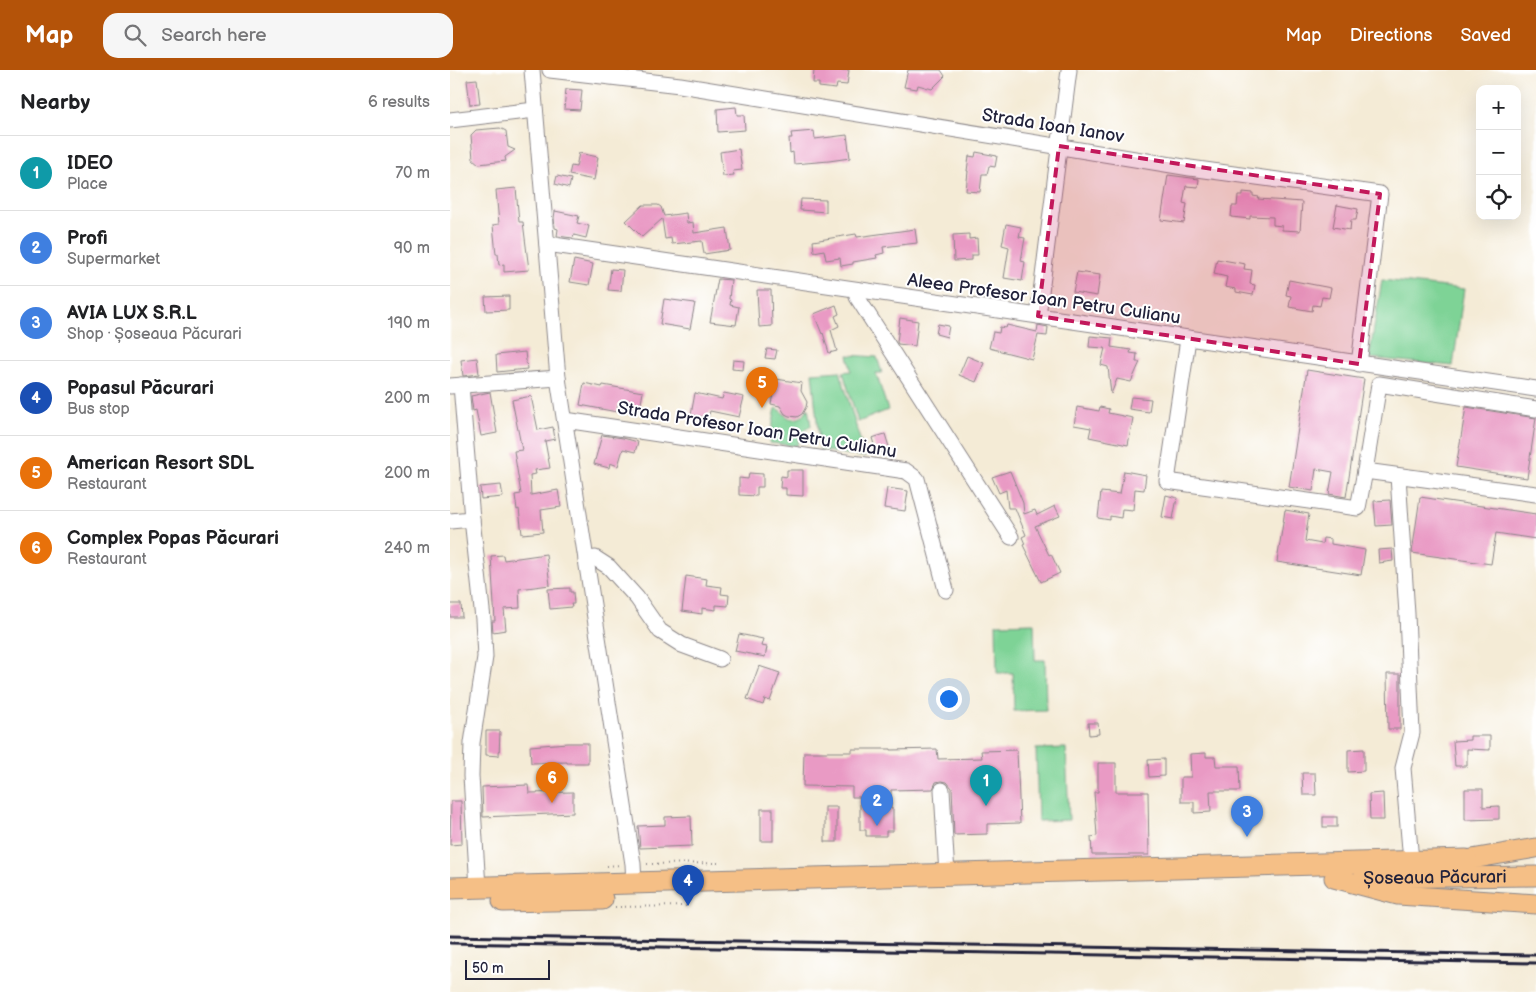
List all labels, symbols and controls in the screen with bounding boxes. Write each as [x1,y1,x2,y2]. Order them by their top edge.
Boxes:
search box [103,13,453,58]
text: Map [25,21,73,50]
icon: search [121,21,149,49]
text: Search here [161,24,267,47]
text: Map [1286,25,1322,46]
text: Directions [1350,25,1432,46]
text: Saved [1460,25,1511,46]
map controls [1476,85,1521,220]
button: + [1476,85,1521,130]
text: Nearby [20,90,90,115]
text: 6 results [368,93,430,112]
street label: Strada Ioan Ianov [980,104,1126,148]
button: − [1476,130,1521,175]
text: IDEO [67,152,113,175]
text: 1 [33,164,39,183]
text: 70 m [395,164,430,183]
text: Place [67,175,108,194]
button: locate [1476,175,1521,220]
text: Profi [67,227,108,250]
text: 2 [31,239,41,258]
text: 90 m [394,239,430,258]
text: Supermarket [67,250,160,269]
street label: Aleea Profesor Ioan Petru Culianu [906,269,1182,329]
text: AVIA LUX S.R.L [67,302,197,325]
text: 3 [31,314,41,333]
text: 190 m [388,314,430,333]
text: Shop · Șoseaua Păcurari [67,325,242,344]
pin: 5 [746,367,778,408]
text: Popasul Păcurari [67,377,214,400]
text: 4 [31,389,41,408]
text: 200 m [384,389,430,408]
street label: Strada Profesor Ioan Petru Culianu [616,398,898,462]
text: Bus stop [67,400,130,419]
text: American Resort SDL [67,452,254,475]
text: 5 [31,464,41,483]
text: 200 m [384,464,430,483]
text: Restaurant [67,475,147,494]
text: Complex Popas Păcurari [67,527,279,550]
text: 6 [31,539,41,558]
text: 240 m [384,539,430,558]
text: Restaurant [67,550,147,569]
your location [936,686,962,712]
pin: 6 [536,762,568,803]
pin: 1 [970,765,1002,806]
pin: 2 [861,785,893,826]
pin: 3 [1231,796,1263,837]
pin: 4 [672,865,704,906]
street label: Șoseaua Păcurari [1363,866,1507,888]
scale bar [465,957,550,980]
text: 50 m [472,960,504,977]

